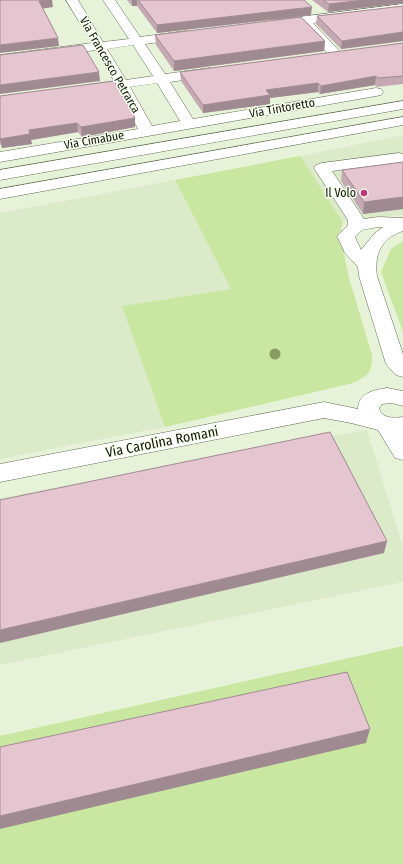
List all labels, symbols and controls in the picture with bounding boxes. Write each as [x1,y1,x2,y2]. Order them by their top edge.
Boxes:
street label: Via Francesco Petrarca [77,14,143,116]
street label: Via Tintoretto [248,95,316,121]
street label: Via Cimabue [63,128,125,152]
place label: Il Volo [325,186,356,200]
marker: Il Volo [359,188,369,198]
street label: Via Carolina Romani [104,423,220,461]

